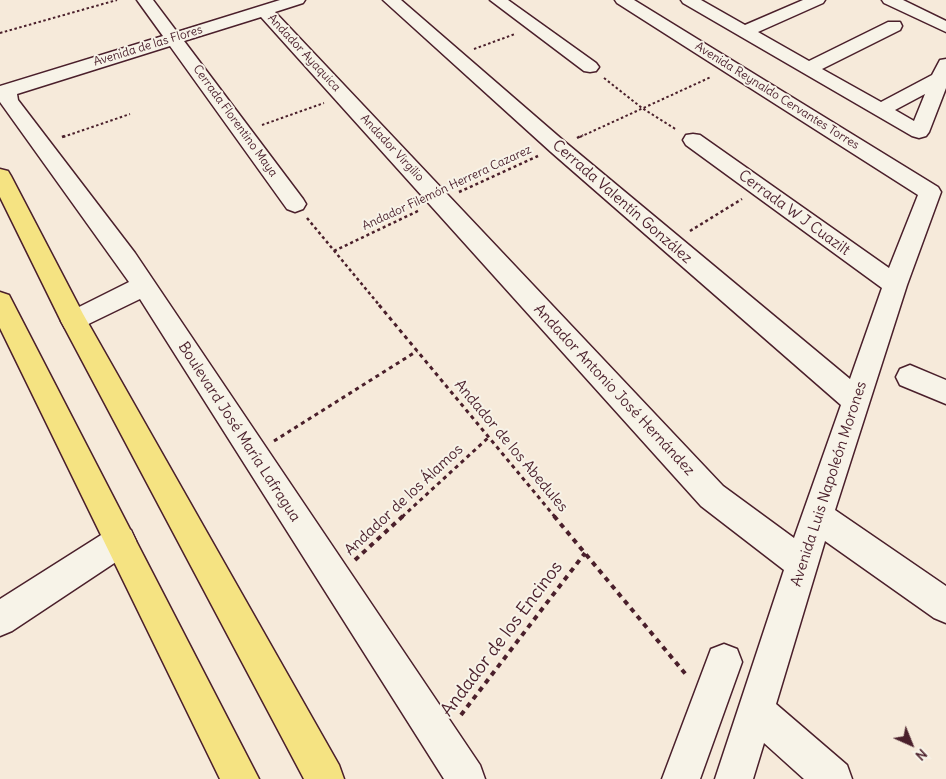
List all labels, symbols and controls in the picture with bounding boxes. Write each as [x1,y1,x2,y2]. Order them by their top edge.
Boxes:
street label: Andador Ayaquica [264,11,344,95]
street label: Avenida de las Flores [92,23,204,69]
street label: Avenida Reynaldo Cervantes Torres [692,39,862,153]
street label: Cerrada Florentino Maya [190,62,280,180]
street label: Andador Virgilio [357,111,427,185]
street label: Cerrada Valentín González [548,136,696,268]
street label: Andador Filemón Herrera Cazarez [360,142,534,234]
street label: Cerrada W J Cuazilt [735,166,853,260]
street label: Andador Antonio José Hernández [530,301,698,479]
street label: Boulevard José María Lafragua [174,339,304,525]
street label: Andador de los Abedules [450,376,572,516]
street label: Avenida Luis Napoleón Morones [787,379,871,589]
street label: Andador de los Álamos [341,441,467,559]
street label: Andador de los Encinos [436,557,568,721]
north arrow [886,719,936,769]
text: N [912,745,931,765]

